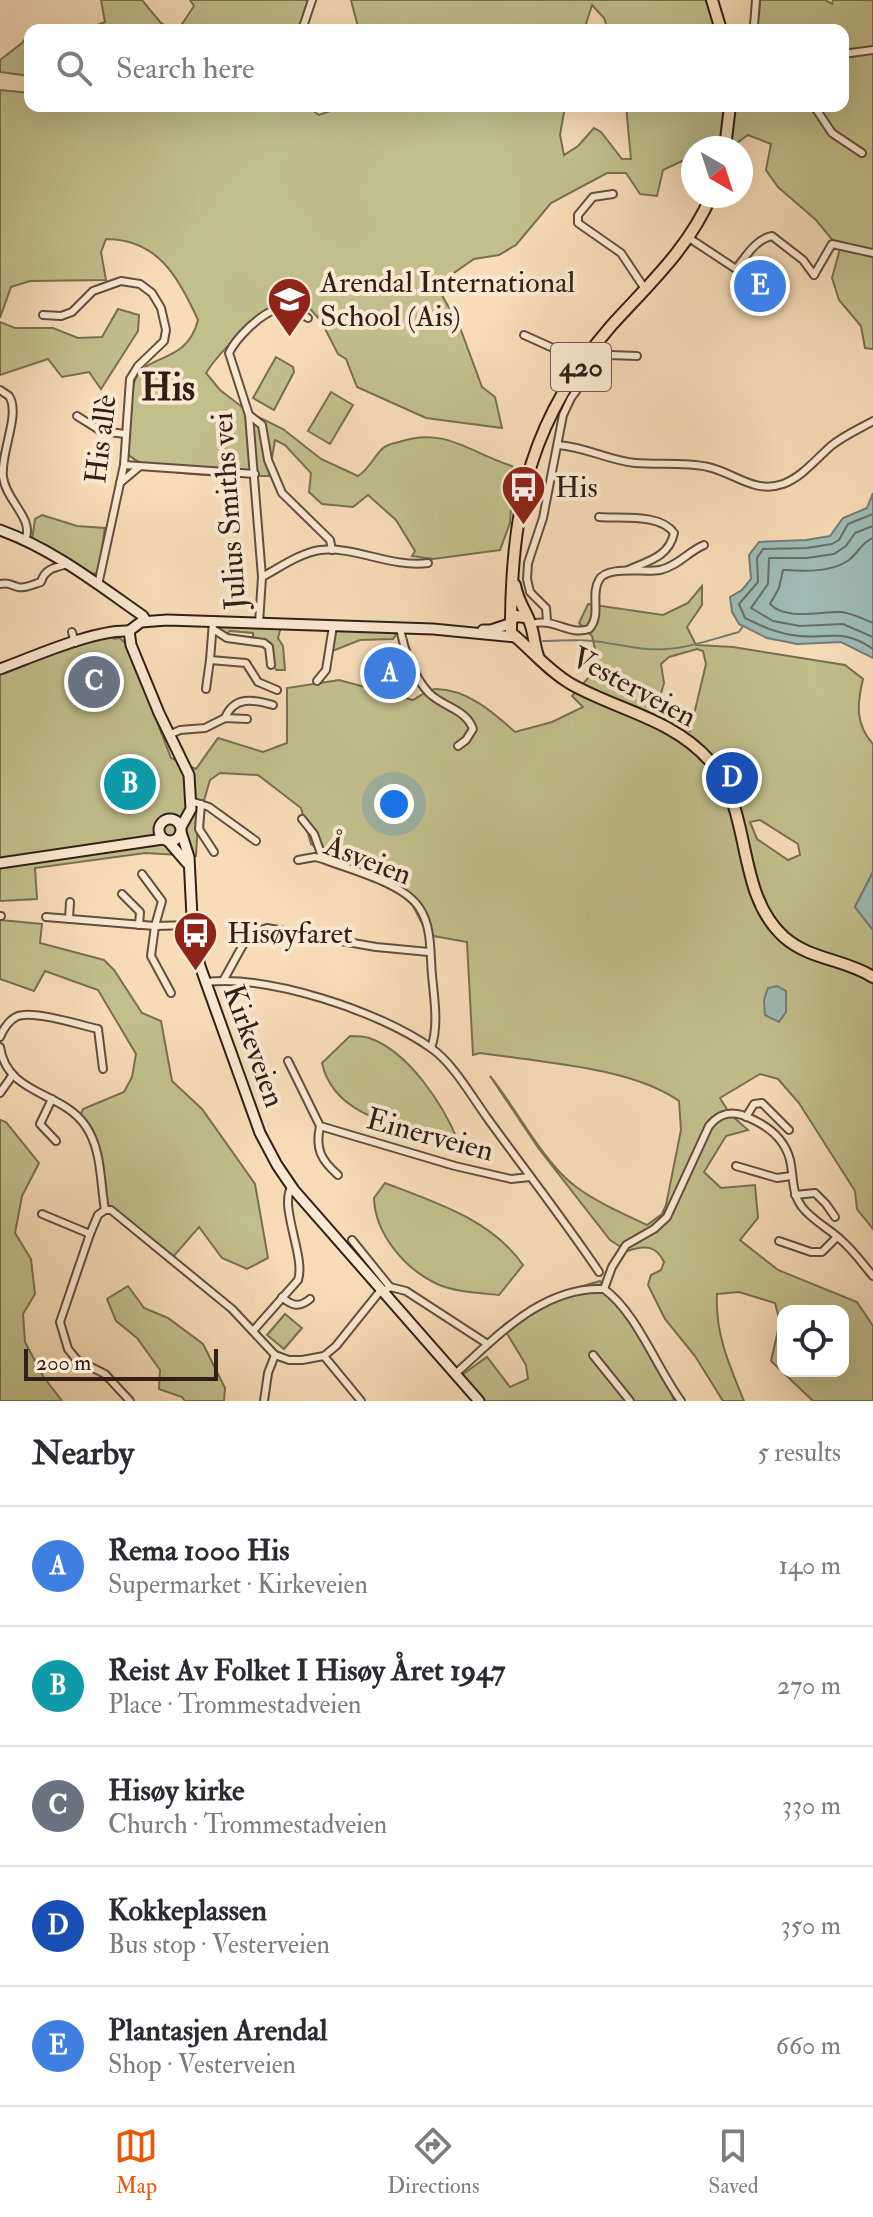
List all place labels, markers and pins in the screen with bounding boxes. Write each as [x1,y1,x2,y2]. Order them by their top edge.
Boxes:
pin: E [734,256,786,316]
place label: Arendal International School (Ais) [319,264,576,335]
school or university icon: Arendal International School (Ais) [265,275,313,338]
bus stop icon: His [500,463,548,526]
place label: His [555,469,598,506]
pin: A [364,643,416,703]
pin: C [68,652,120,712]
pin: D [706,748,758,808]
pin: B [104,754,156,814]
bus stop icon: Hisøyfaret [172,909,220,972]
place label: Hisøyfaret [227,915,353,952]

